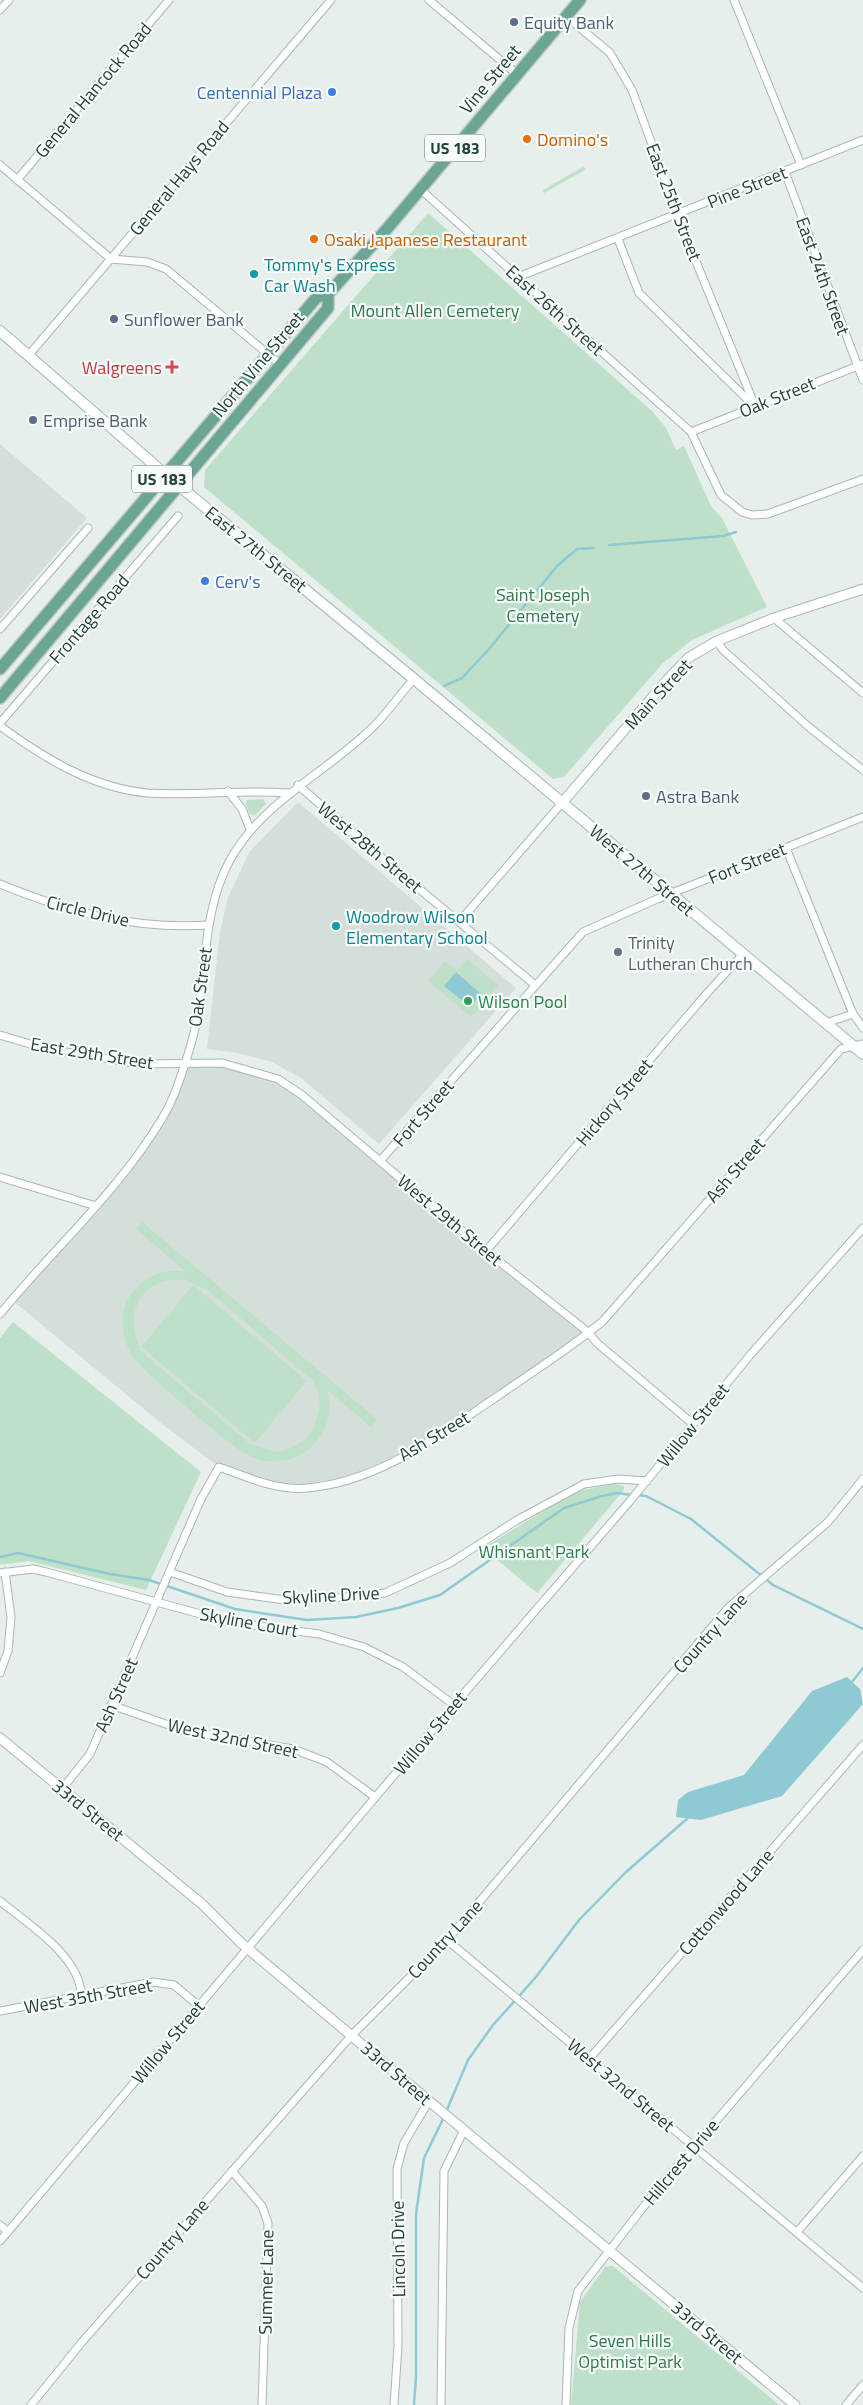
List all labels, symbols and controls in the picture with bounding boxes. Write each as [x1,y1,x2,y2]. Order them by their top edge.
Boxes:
place label: Equity Bank [524,9,615,36]
street label: General Hancock Road [28,16,158,164]
marker: Equity Bank [508,16,520,28]
street label: Vine Street [453,38,528,120]
place label: Centennial Plaza [197,79,322,106]
marker: Centennial Plaza [326,86,338,98]
street label: General Hays Road [123,114,235,242]
place label: Domino's [537,126,608,153]
marker: Domino's [521,133,533,145]
road number: US 183 [425,134,485,162]
street label: East 25th Street [639,139,709,265]
street label: Pine Street [703,159,792,215]
street label: East 24th Street [789,213,857,340]
place label: Osaki Japanese Restaurant [324,226,528,253]
marker: Osaki Japanese Restaurant [308,233,320,245]
place label: Tommy's Express Car Wash [264,251,395,299]
street label: East 26th Street [500,258,611,362]
marker: Tommy's Express Car Wash [248,268,260,280]
park label: Mount Allen Cemetery [351,297,520,324]
street label: North Vine Street [205,305,311,423]
place label: Sunflower Bank [124,306,244,333]
marker: Sunflower Bank [108,313,120,325]
place label: Walgreens [82,354,162,381]
marker: Walgreens [166,361,178,373]
street label: Oak Street [735,369,820,424]
place label: Emprise Bank [43,407,148,434]
marker: Emprise Bank [27,414,39,426]
road number: US 183 [132,466,192,492]
street label: East 27th Street [199,499,313,599]
street label: Frontage Road [42,568,136,670]
place label: Cerv's [215,568,261,595]
marker: Cerv's [199,575,211,587]
park label: Saint Joseph Cemetery [496,581,590,629]
street label: Main Street [618,652,698,735]
place label: Astra Bank [656,783,739,810]
marker: Astra Bank [640,790,652,802]
street label: West 28th Street [312,795,429,900]
street label: West 27th Street [584,818,701,923]
street label: Fort Street [704,835,790,891]
street label: Circle Drive [44,888,132,934]
place label: Woodrow Wilson Elementary School [346,903,488,951]
marker: Woodrow Wilson Elementary School [330,920,342,932]
place label: Trinity Lutheran Church [628,929,753,977]
street label: Oak Street [181,945,219,1028]
marker: Trinity Lutheran Church [612,946,624,958]
place label: Wilson Pool [478,988,567,1015]
marker: Wilson Pool [462,995,474,1007]
street label: East 29th Street [29,1030,156,1076]
street label: Hickory Street [569,1052,659,1152]
street label: Fort Street [386,1073,460,1153]
street label: Ash Street [699,1131,772,1209]
street label: West 29th Street [392,1168,509,1273]
street label: Willow Street [651,1376,736,1473]
street label: Ash Street [393,1404,475,1468]
park label: Whisnant Park [479,1538,590,1565]
street label: Skyline Drive [282,1579,380,1611]
street label: Country Lane [667,1587,753,1679]
street label: Skyline Court [198,1600,301,1644]
street label: Ash Street [88,1653,145,1737]
street label: Willow Street [387,1685,473,1781]
street label: West 32nd Street [165,1711,302,1765]
street label: 33rd Street [46,1772,130,1848]
street label: Cottonwood Lane [672,1843,780,1961]
street label: Country Lane [401,1893,489,1985]
street label: West 35th Street [22,1971,155,2021]
street label: Willow Street [125,1994,211,2090]
street label: West 32nd Street [561,2032,681,2139]
street label: 33rd Street [355,2035,438,2112]
street label: Hillcrest Drive [637,2113,725,2211]
street label: Country Lane [129,2192,215,2286]
street label: Lincoln Drive [384,2200,412,2298]
street label: Summer Lane [252,2229,280,2335]
street label: 33rd Street [665,2294,749,2370]
park label: Seven Hills Optimist Park [578,2327,682,2375]

